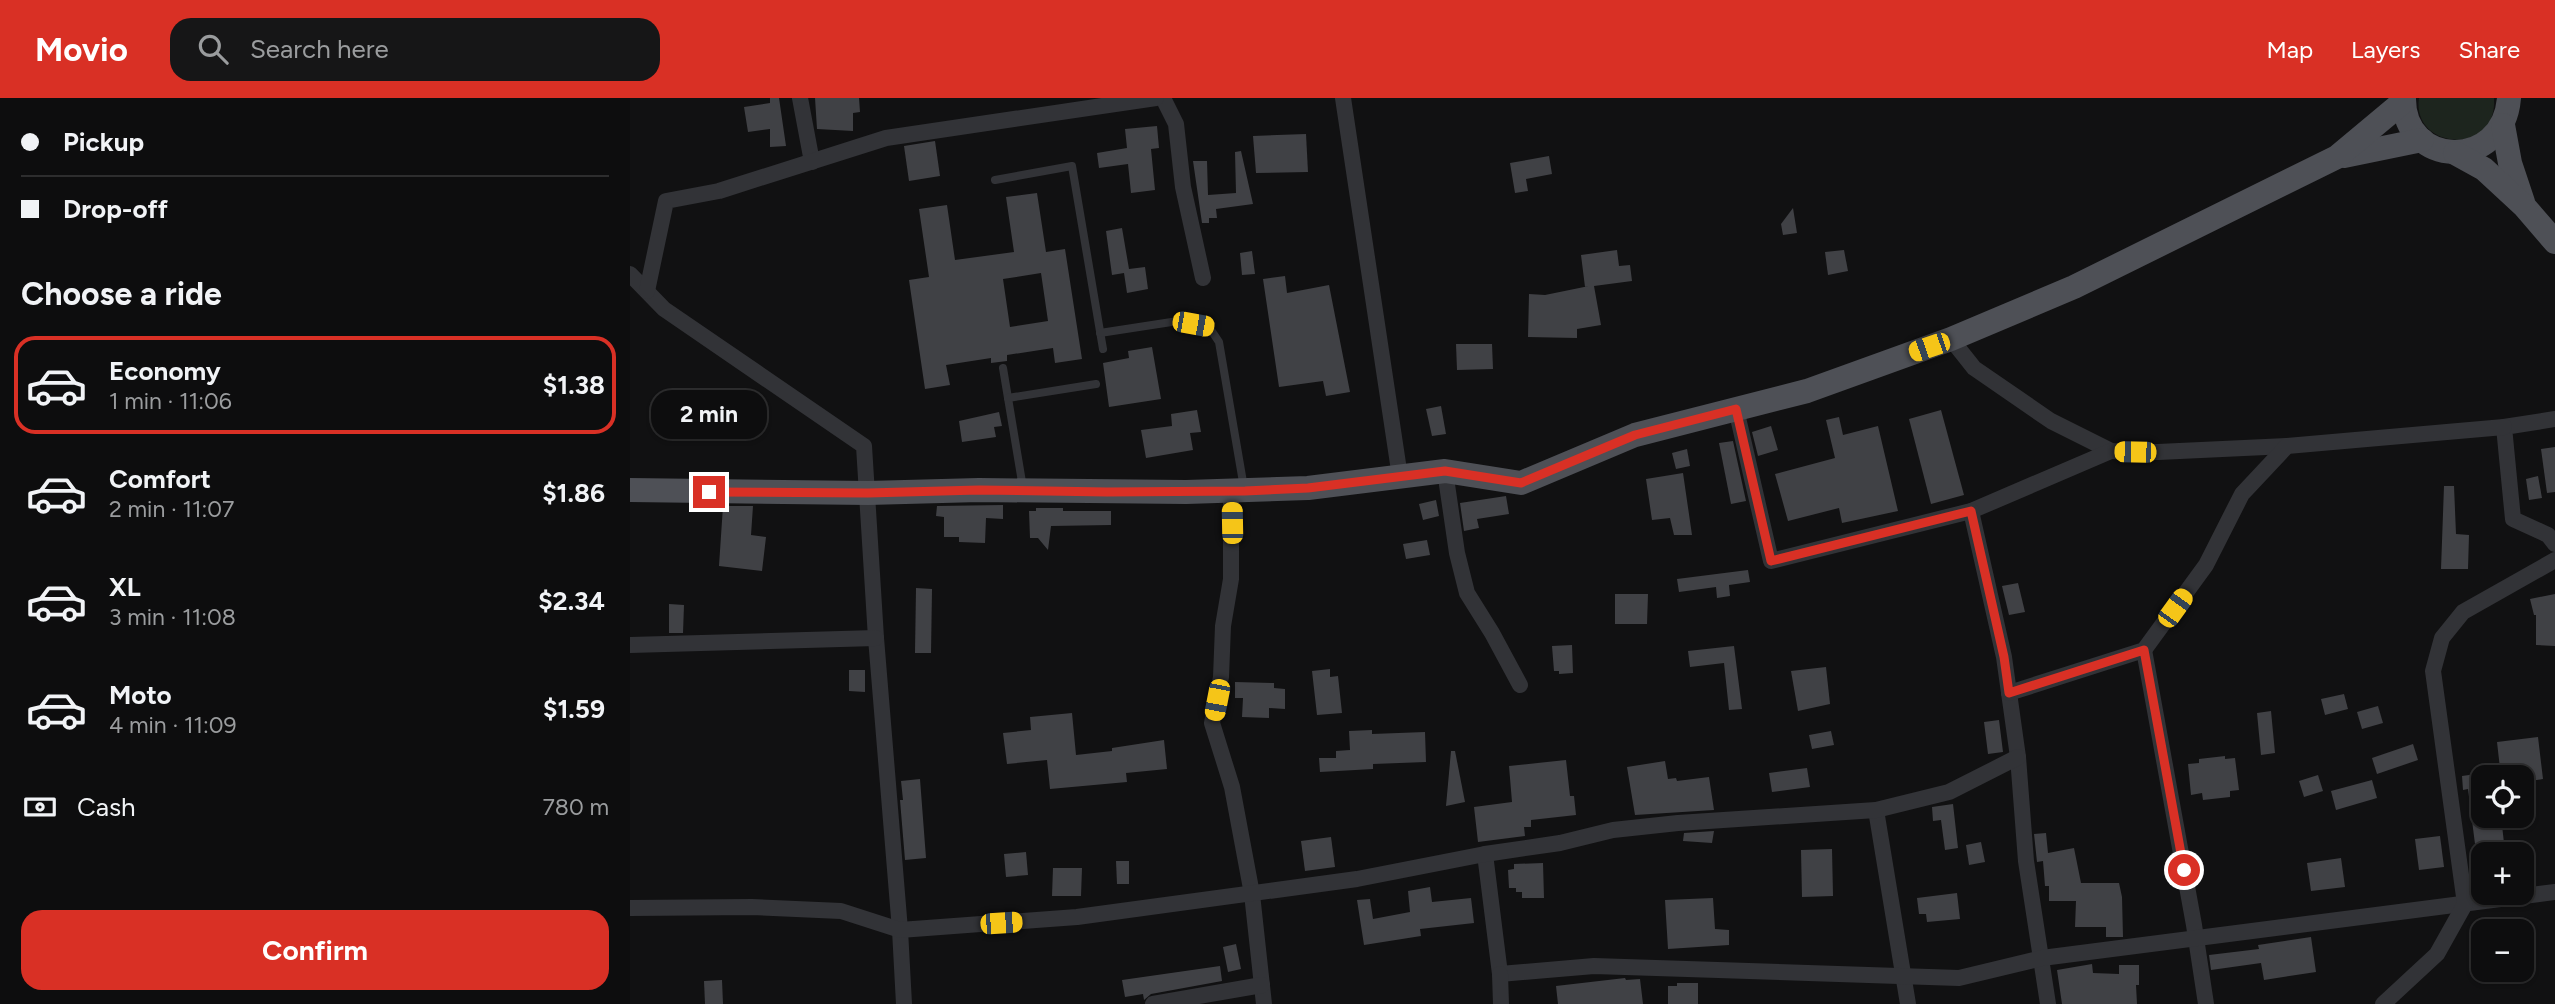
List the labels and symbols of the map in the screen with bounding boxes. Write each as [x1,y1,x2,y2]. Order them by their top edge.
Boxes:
car [1171,310,1216,338]
car [1906,330,1953,364]
callout: 2 min [651,390,767,440]
car [2114,441,2157,463]
route end [693,476,725,508]
car [1222,502,1243,544]
car [2155,585,2196,631]
car [1203,677,1232,723]
route start [2168,854,2200,886]
car [980,911,1023,935]

